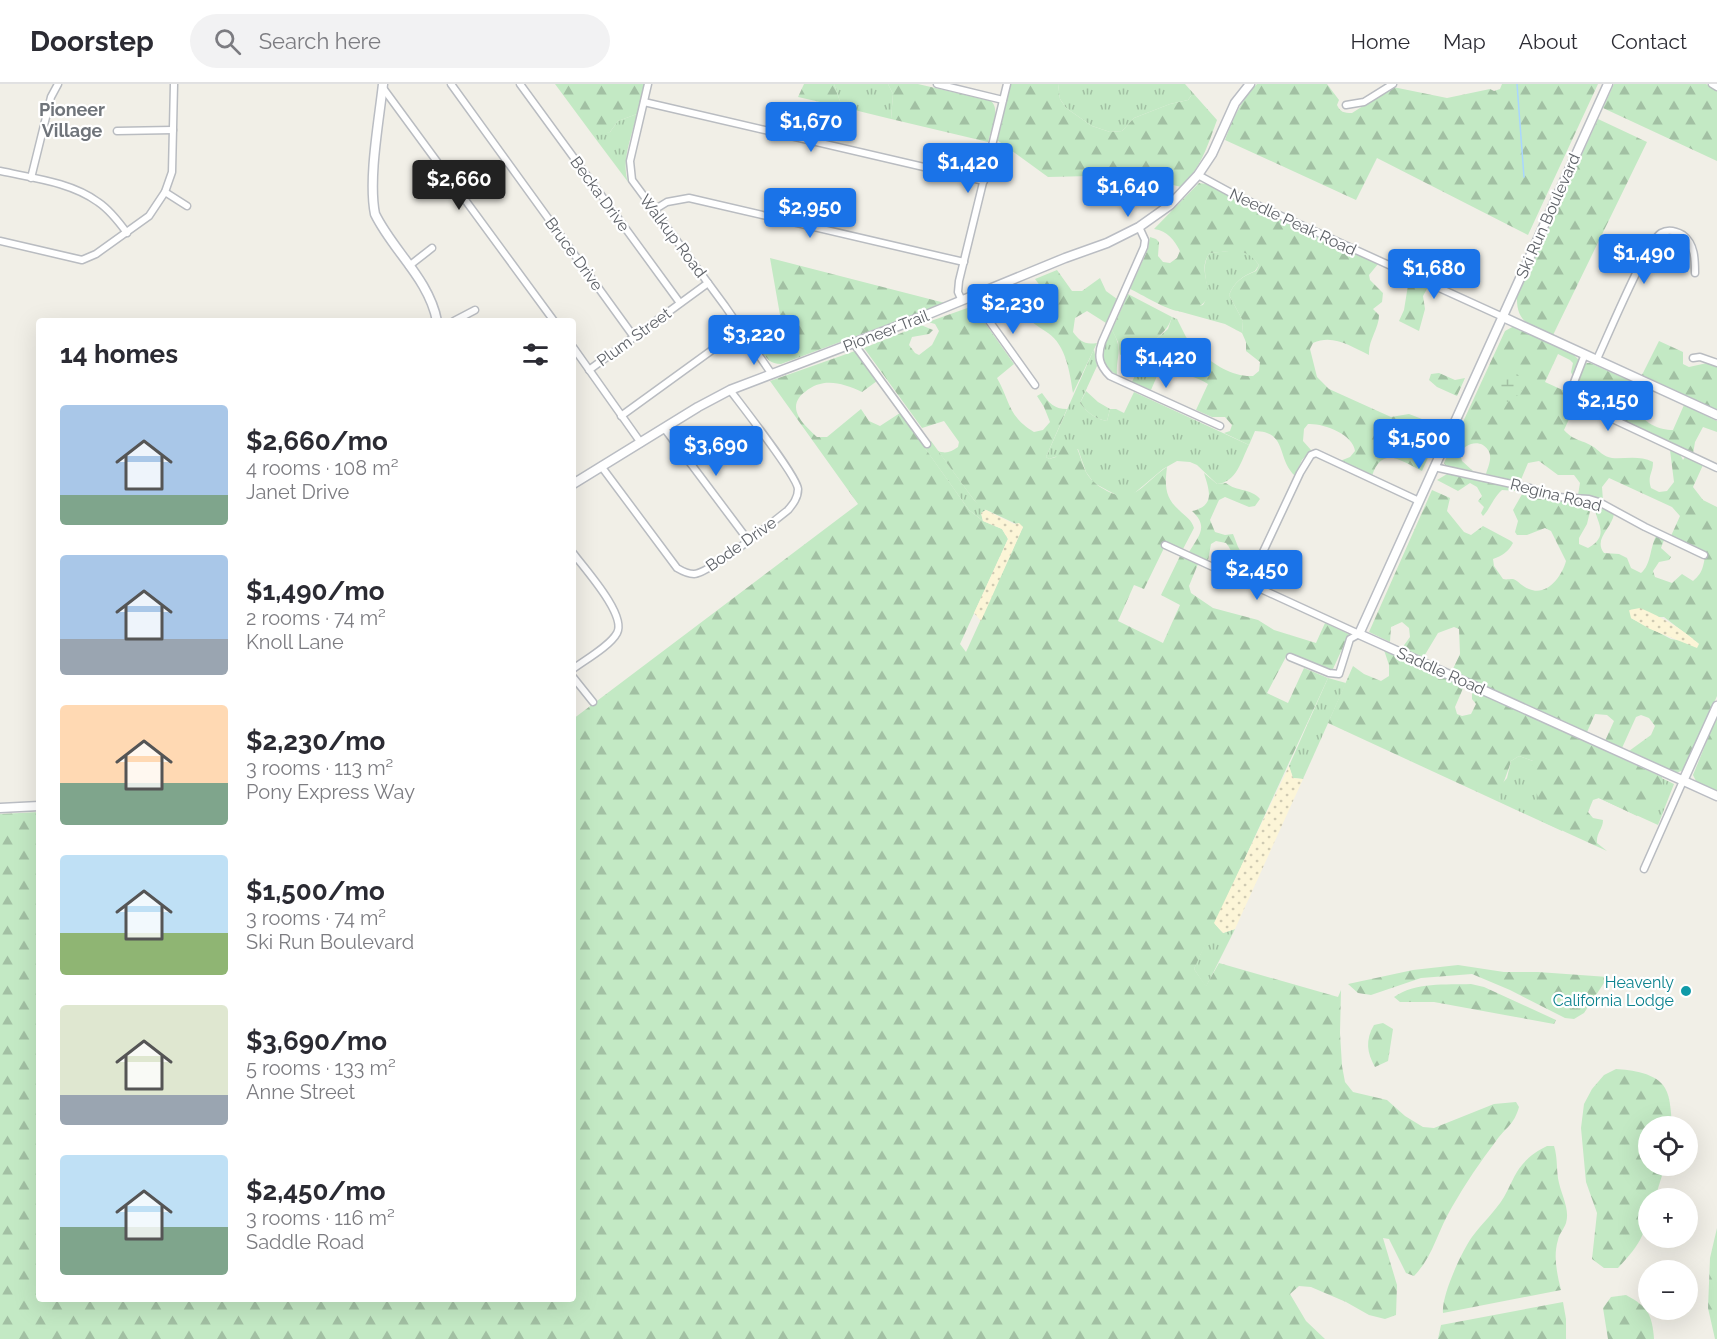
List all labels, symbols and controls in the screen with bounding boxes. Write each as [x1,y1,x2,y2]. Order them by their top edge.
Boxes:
search box [190,14,610,68]
text: Doorstep [30,25,154,58]
icon: search [211,25,244,58]
text: Search here [259,28,381,54]
text: Home [1351,29,1410,54]
text: Map [1443,29,1486,54]
text: About [1519,29,1578,54]
text: Contact [1611,29,1687,54]
district label: Pioneer Village [39,99,105,141]
pin: $1,670 [762,102,860,153]
text: $1,670 [780,109,842,133]
pin: $1,420 [919,143,1017,194]
text: $1,420 [937,150,999,174]
street label: Ski Run Boulevard [1512,151,1584,281]
street label: Becka Drive [566,153,634,235]
pin: $2,660 [410,160,508,211]
text: $2,660 [426,167,492,191]
pin: $1,640 [1079,167,1177,218]
text: $1,640 [1096,174,1160,198]
street label: Needle Peak Road [1227,184,1359,260]
pin: $2,950 [761,188,859,239]
street label: Walkup Road [636,191,710,281]
text: $2,950 [778,195,842,219]
street label: Bruce Drive [541,214,607,294]
pin: $1,490 [1595,234,1693,285]
text: $1,490 [1613,241,1675,265]
pin: $1,680 [1385,249,1483,300]
text: $1,680 [1402,256,1466,280]
pin: $2,230 [964,284,1062,335]
text: $2,230 [981,291,1045,315]
street label: Plum Street [593,303,675,370]
street label: Pioneer Trail [840,306,932,356]
pin: $3,220 [705,315,803,366]
text: $3,220 [722,322,786,346]
icon: filters [519,338,552,371]
pin: $1,420 [1117,338,1215,389]
text: 14 homes [60,339,178,369]
text: $1,420 [1135,345,1197,369]
pin: $2,150 [1559,381,1657,432]
text: $2,150 [1577,388,1639,412]
pin: $1,500 [1370,419,1468,470]
text: $2,660/mo [246,426,388,456]
pin: $3,690 [667,426,765,477]
text: $1,500 [1388,426,1450,450]
icon: home [108,429,180,501]
text: $3,690 [684,433,748,457]
text: 4 rooms · 108 m² [246,456,398,480]
street label: Regina Road [1508,474,1604,516]
text: Janet Drive [246,480,349,504]
street label: Bode Drive [702,513,780,575]
pin: $2,450 [1208,550,1306,601]
text: $2,450 [1225,557,1289,581]
text: $1,490/mo [246,576,384,606]
icon: home [108,579,180,651]
text: 2 rooms · 74 m² [246,606,386,630]
text: Knoll Lane [246,630,344,654]
street label: Saddle Road [1394,643,1488,699]
text: $2,230/mo [246,726,385,756]
icon: home [108,729,180,801]
text: 3 rooms · 113 m² [246,756,393,780]
text: Pony Express Way [246,780,415,804]
text: $1,500/mo [246,876,385,906]
icon: home [108,879,180,951]
text: 3 rooms · 74 m² [246,906,386,930]
text: Ski Run Boulevard [246,930,414,954]
place label: Heavenly California Lodge [1553,973,1674,1010]
marker: Heavenly California Lodge [1679,984,1693,998]
text: $3,690/mo [246,1026,387,1056]
icon: home [108,1029,180,1101]
text: 5 rooms · 133 m² [246,1056,396,1080]
text: Anne Street [246,1080,355,1104]
map controls [1638,1116,1698,1320]
button: locate [1638,1116,1698,1176]
text: $2,450/mo [246,1176,385,1206]
icon: home [108,1179,180,1251]
button: + [1638,1188,1698,1248]
text: 3 rooms · 116 m² [246,1206,395,1230]
text: Saddle Road [246,1230,364,1254]
button: − [1638,1260,1698,1320]

